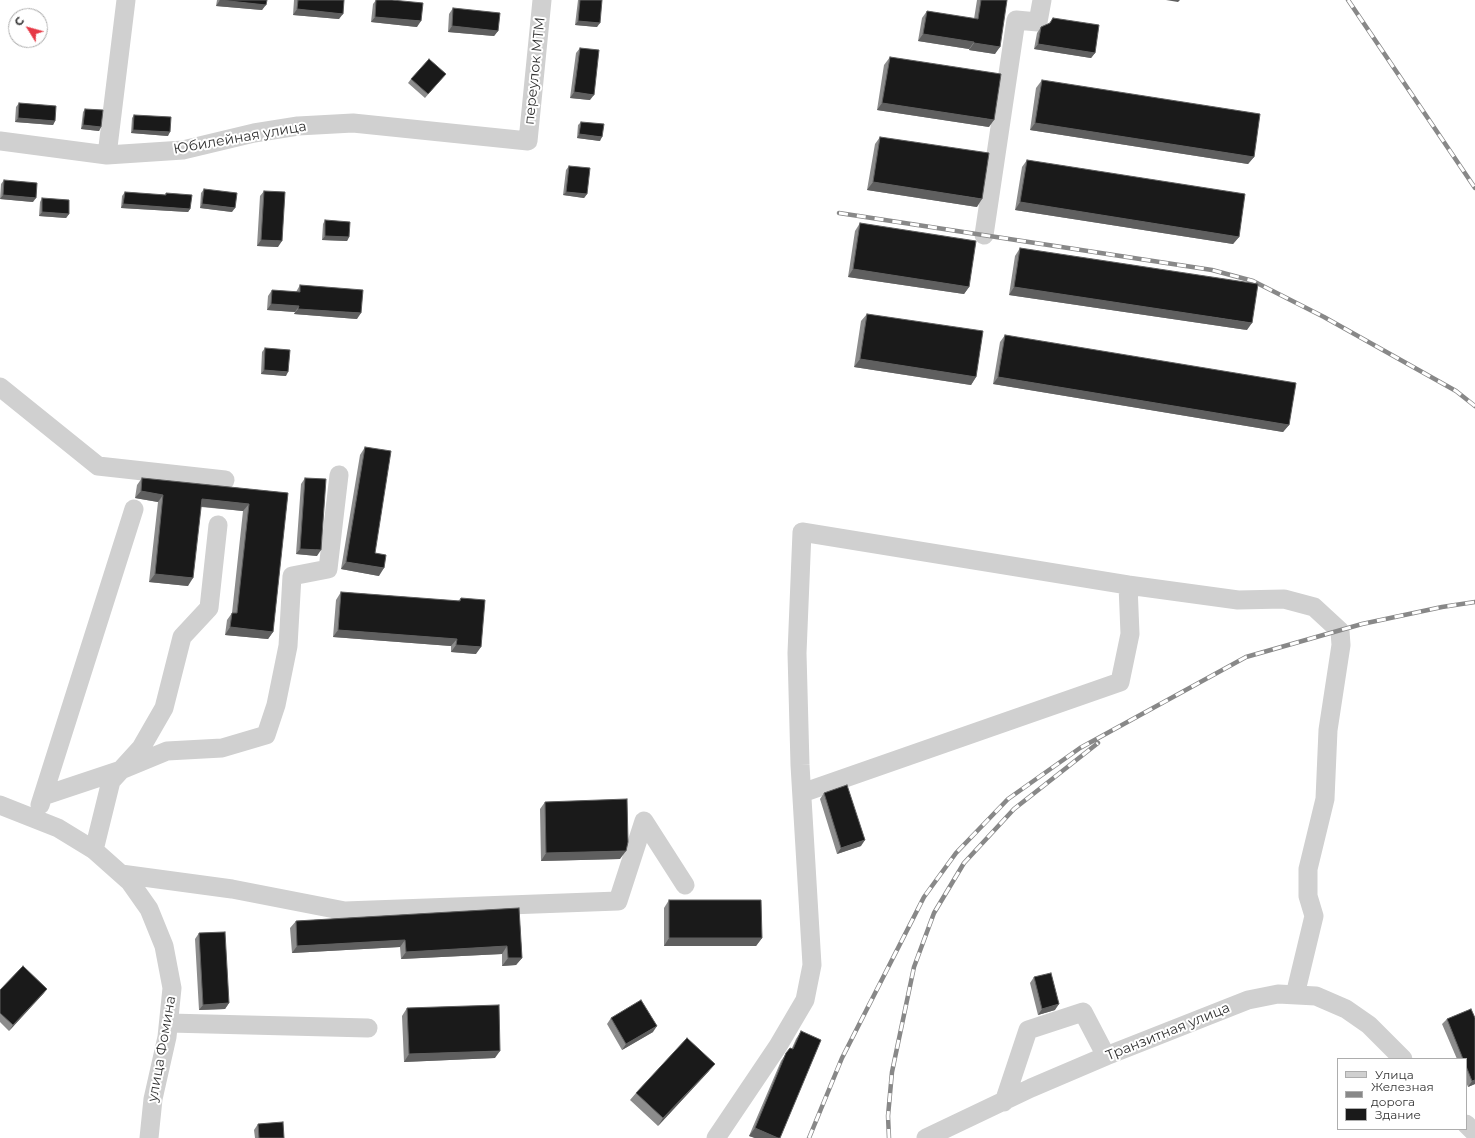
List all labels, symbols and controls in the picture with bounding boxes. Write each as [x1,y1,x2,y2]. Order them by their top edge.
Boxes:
north arrow [8,8,48,48]
text: С [11,14,27,29]
street label: переулок МТМ [521,16,549,126]
street label: Юбилейная улица [172,118,308,158]
street label: улица Фомина [144,995,180,1103]
street label: Транзитная улица [1103,999,1233,1065]
legend [1337,1058,1467,1130]
text: Улица [1375,1067,1414,1082]
text: Железная дорога [1371,1079,1434,1109]
text: Здание [1375,1107,1421,1122]

